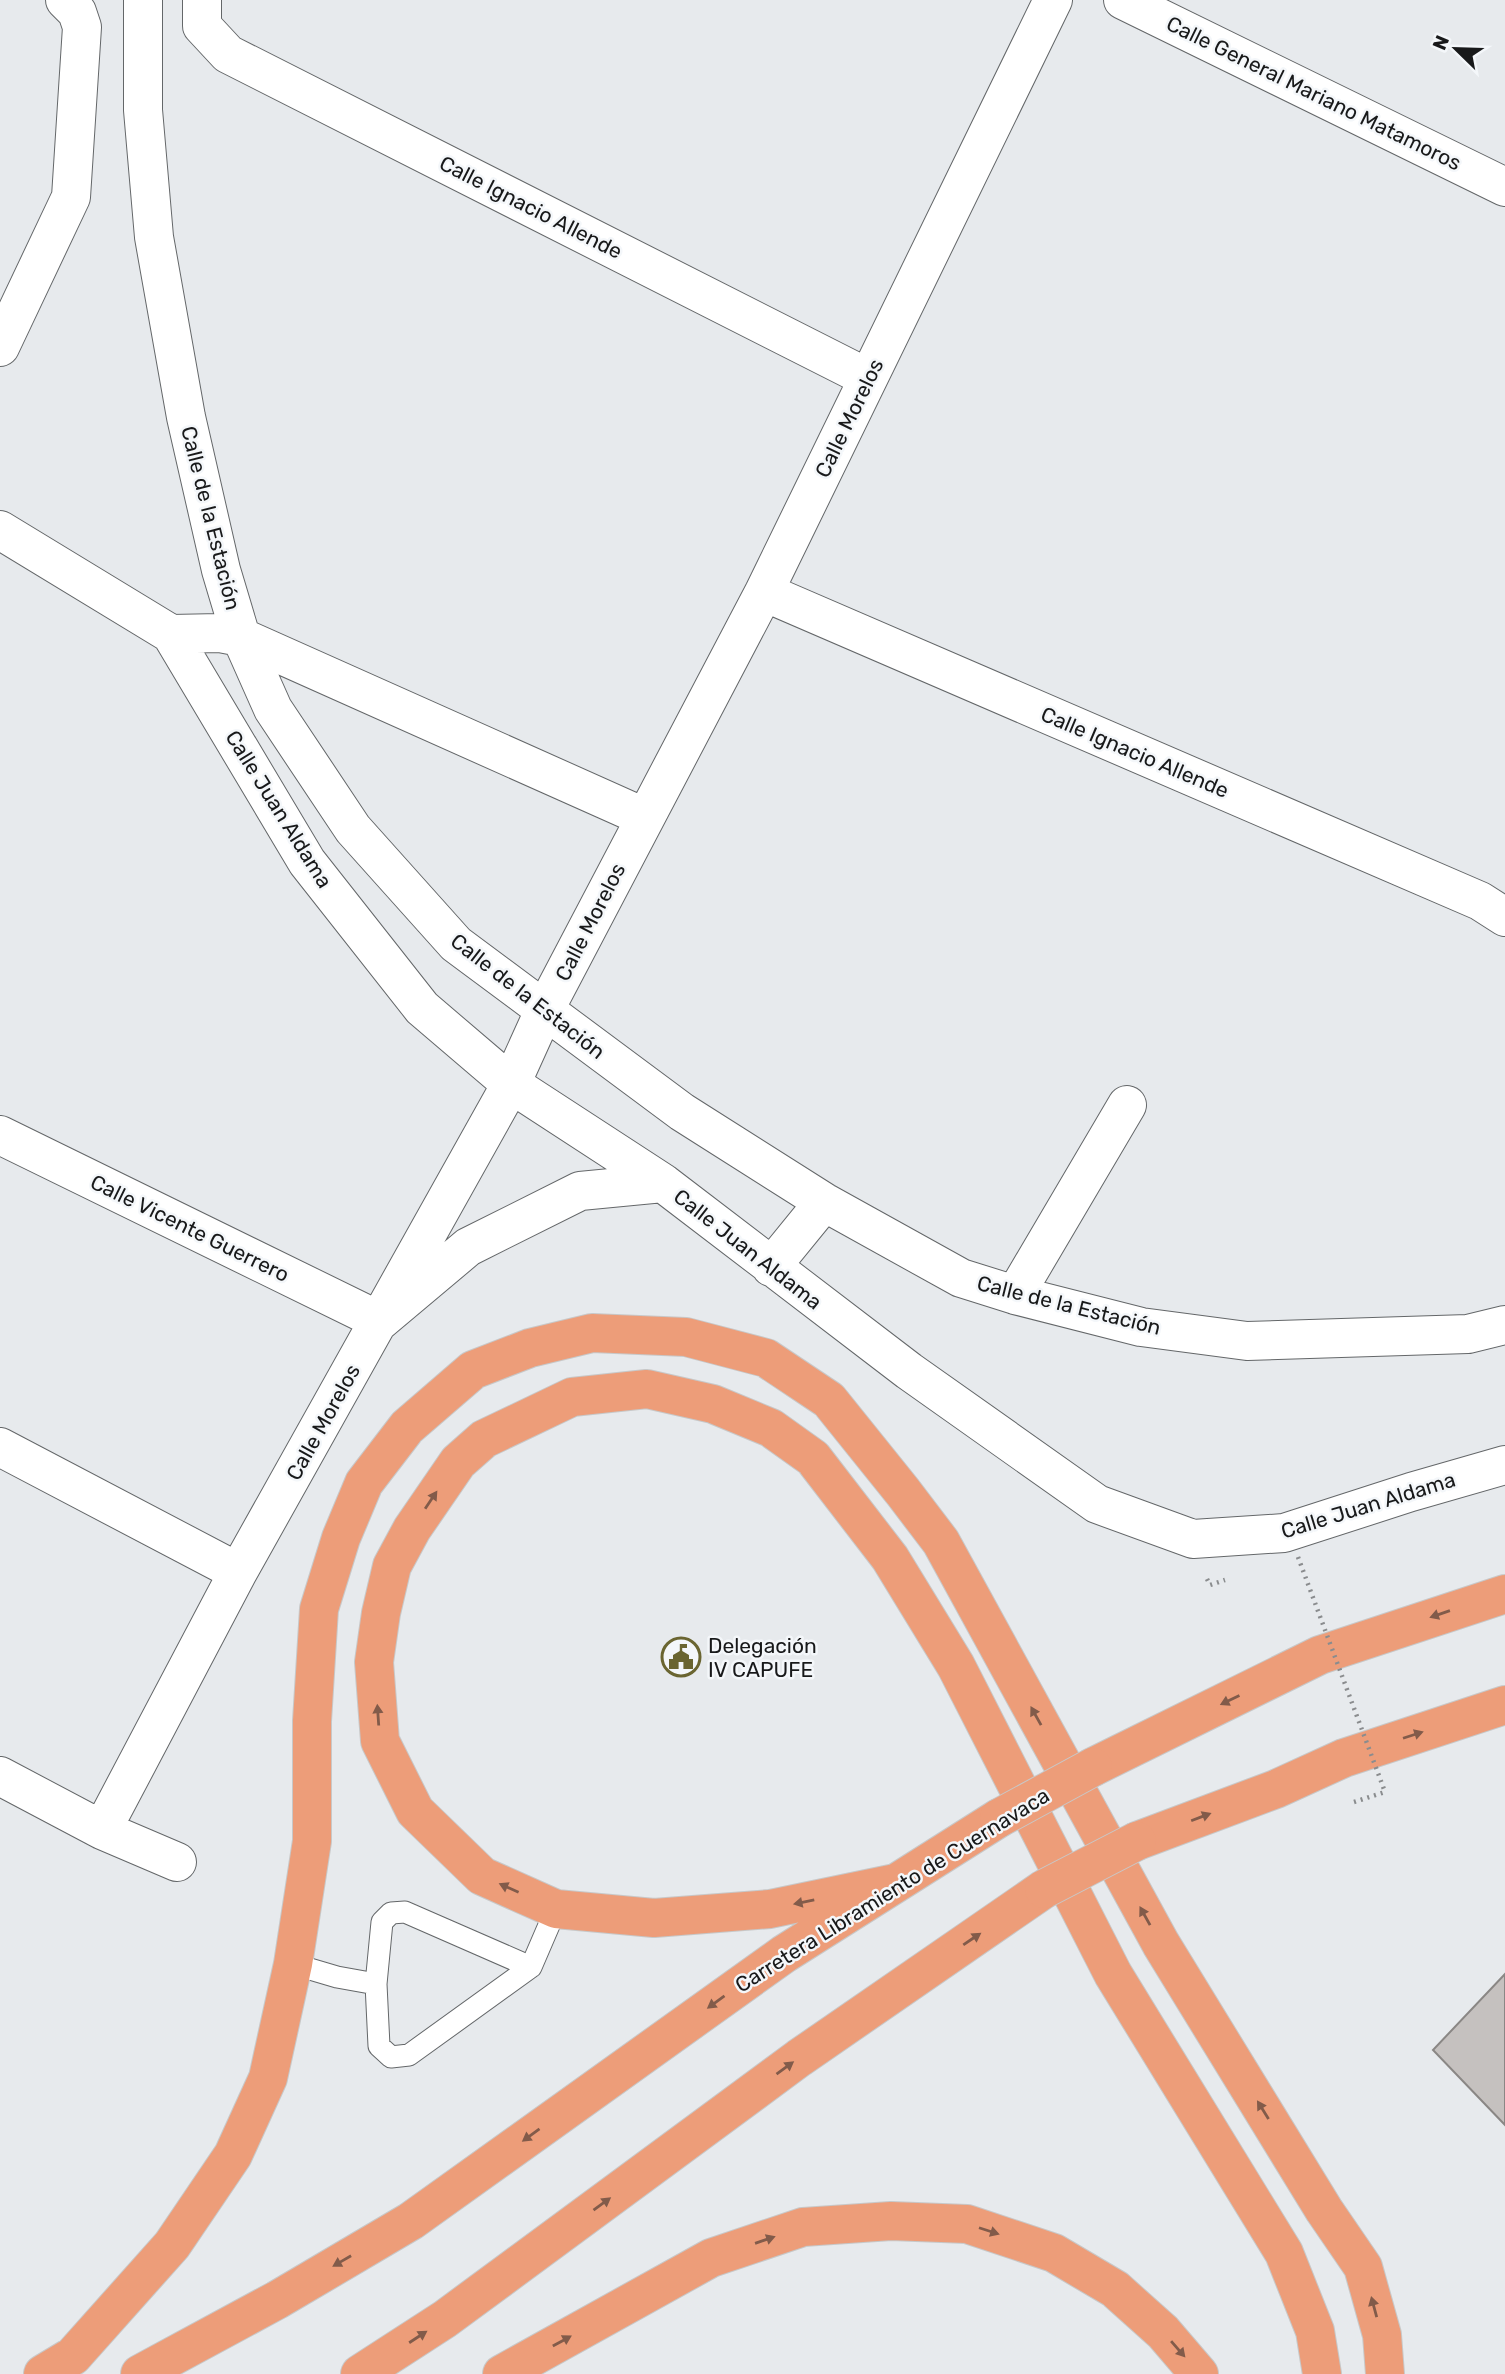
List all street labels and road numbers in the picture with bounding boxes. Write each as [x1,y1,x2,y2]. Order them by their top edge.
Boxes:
street label: Calle General Mariano Matamoros [1162,11,1466,175]
street label: Calle Ignacio Allende [436,150,626,264]
street label: Calle Morelos [810,355,888,481]
street label: Calle de la Estación [176,423,246,613]
street label: Calle Ignacio Allende [1037,701,1233,803]
street label: Calle Juan Aldama [220,726,338,892]
street label: Calle Morelos [550,859,630,985]
street label: Calle de la Estación [446,928,610,1064]
street label: Calle Vicente Guerrero [87,1169,293,1287]
street label: Calle Juan Aldama [669,1183,827,1315]
street label: Calle de la Estación [974,1270,1164,1340]
street label: Calle Morelos [281,1360,365,1484]
street label: Calle Juan Aldama [1278,1467,1458,1543]
street label: Carretera Libramiento de Cuernavaca [730,1783,1054,1997]

